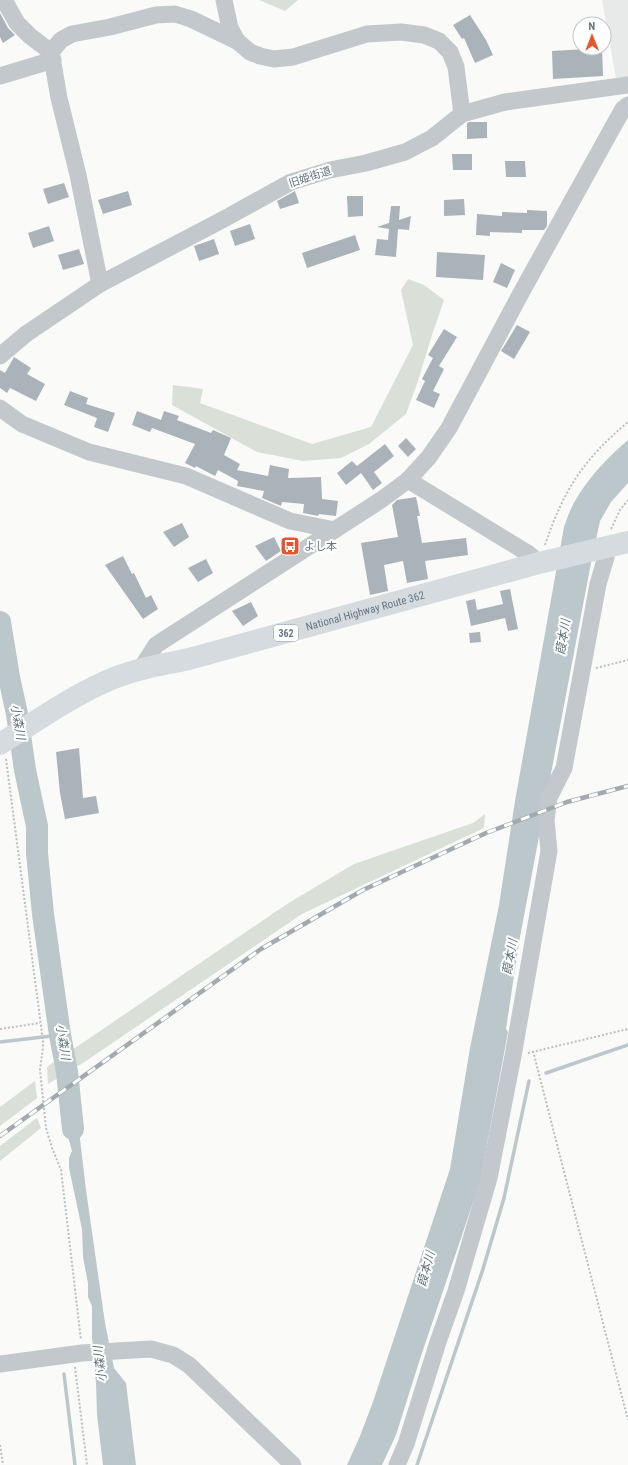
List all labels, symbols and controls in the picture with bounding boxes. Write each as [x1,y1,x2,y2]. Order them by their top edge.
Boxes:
north arrow [572,16,612,56]
text: N [588,20,596,33]
street label: 旧姫街道 [287,164,333,190]
bus stop icon: よし本 [279,535,301,557]
place label: よし本 [304,540,337,553]
street label: National Highway Route 362 [304,588,426,633]
water label: 葭本川 [553,616,573,656]
road number: 362 [274,625,298,641]
water label: 小森川 [8,703,28,743]
water label: 葭本川 [500,936,520,976]
water label: 小森川 [53,1023,73,1063]
water label: 葭本川 [415,1248,438,1288]
water label: 小森川 [91,1343,109,1383]

